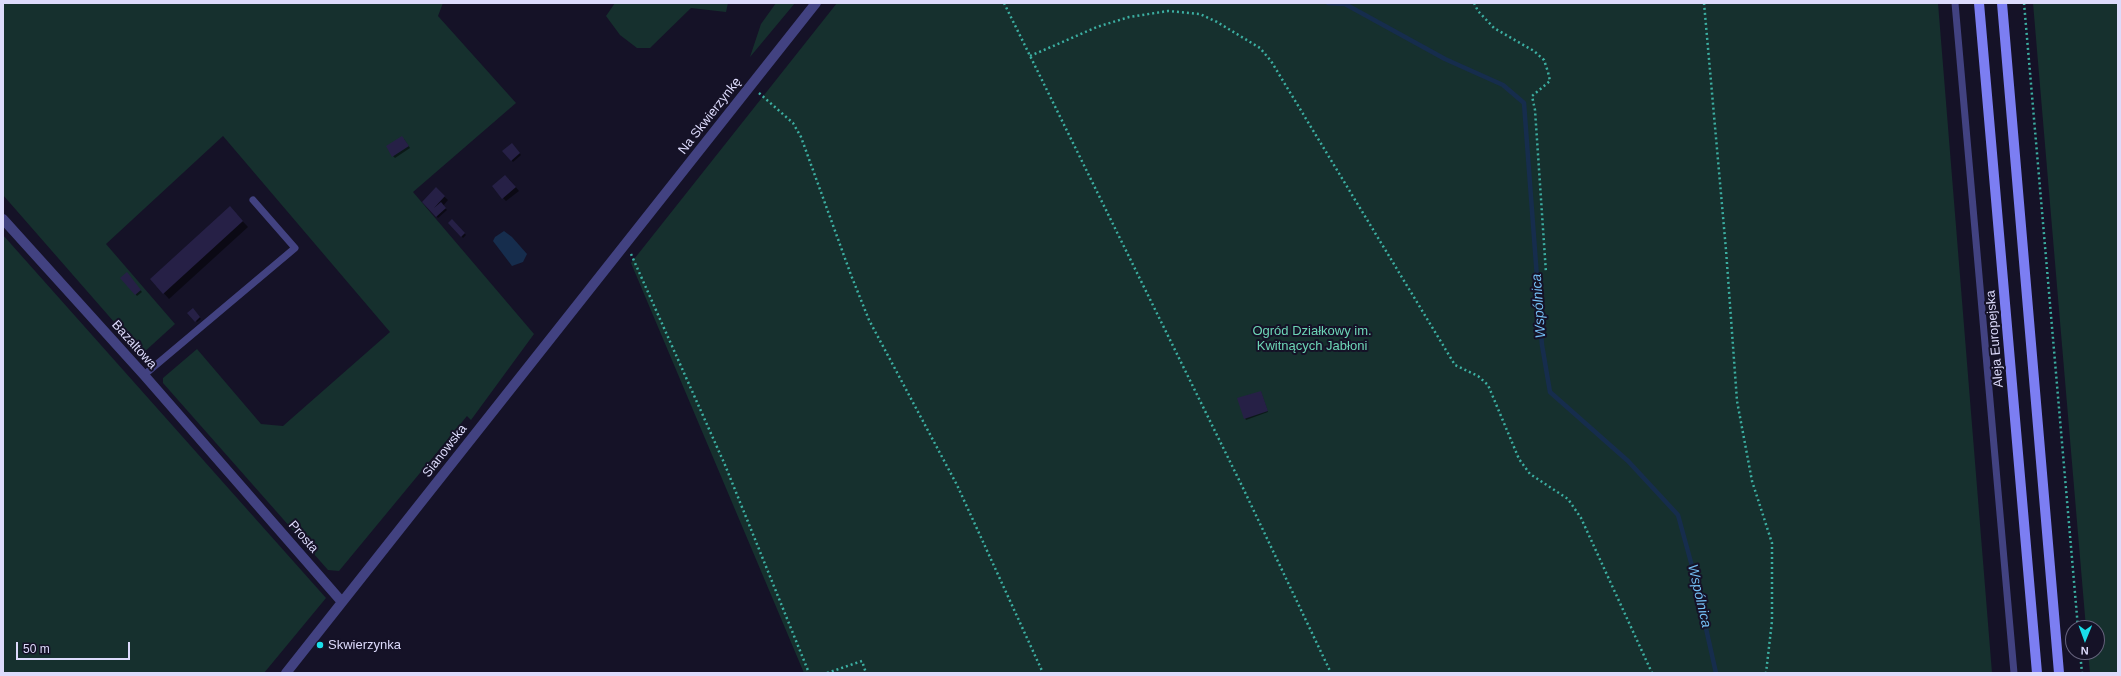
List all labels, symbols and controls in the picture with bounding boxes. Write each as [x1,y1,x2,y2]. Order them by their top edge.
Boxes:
street label: Na Skwierzynkę [675,74,745,158]
water label: Wspólnica [1528,273,1550,339]
street label: Aleja Europejska [1983,290,2007,388]
street label: Bazaltowa [108,317,160,373]
park label: Ogród Działkowy im. Kwitnących Jabłoni [1252,323,1372,354]
street label: Sianowska [420,421,470,481]
street label: Prosta [285,518,321,556]
water label: Wspólnica [1684,563,1714,629]
north arrow [2065,620,2105,660]
scale bar [18,634,132,660]
place label: Skwierzynka [328,637,401,653]
marker: Skwierzynka [315,640,325,650]
text: 50 m [23,642,50,656]
text: N [2081,645,2089,657]

